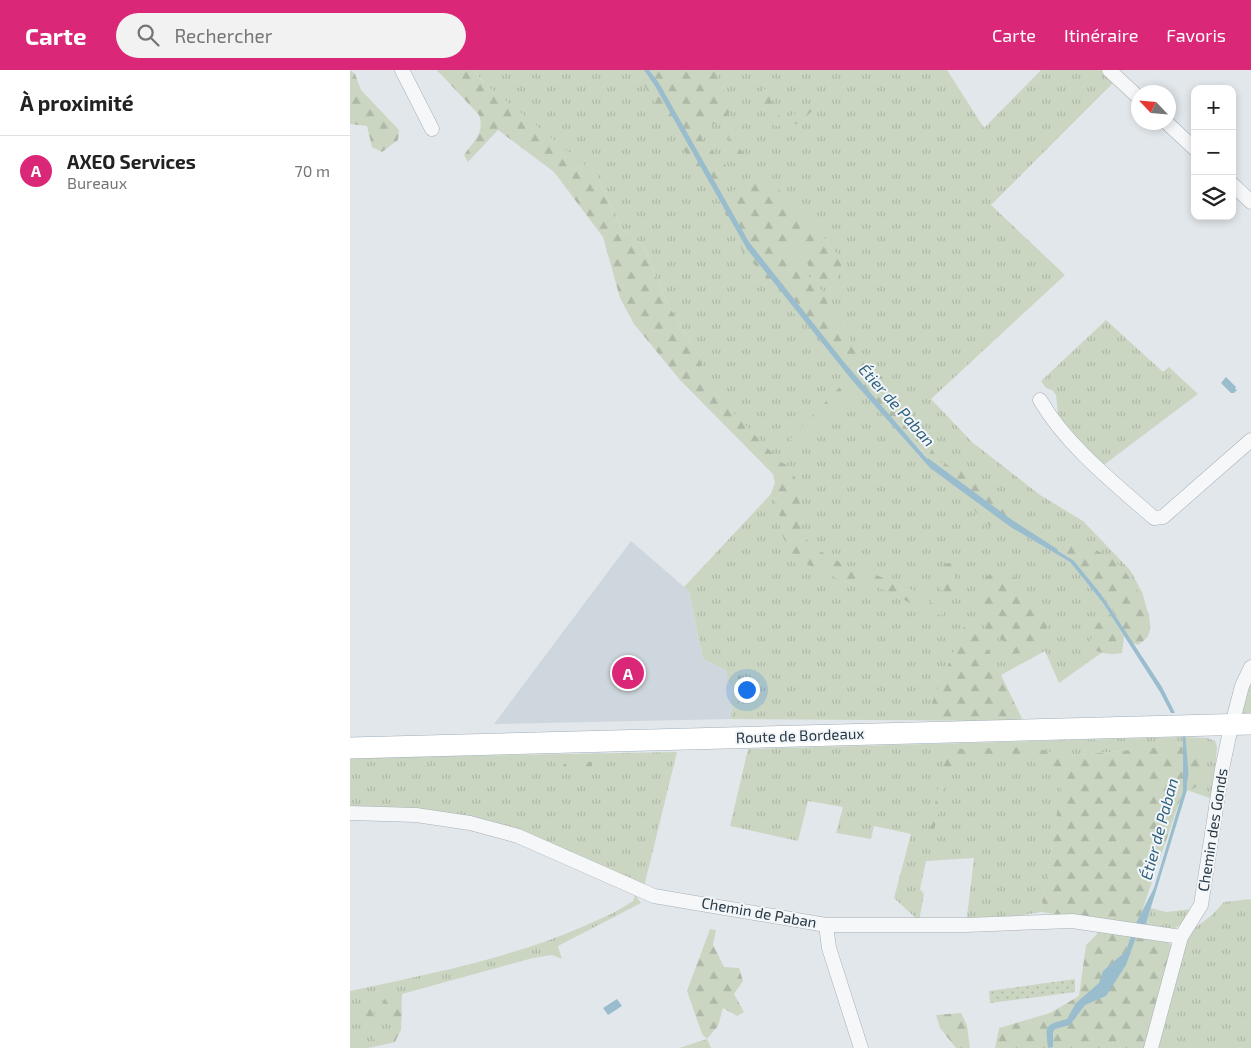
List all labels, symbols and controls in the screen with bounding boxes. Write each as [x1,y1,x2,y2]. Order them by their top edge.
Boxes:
search box [116,13,466,58]
text: Carte [25,21,86,50]
icon: search [134,21,162,49]
text: Rechercher [174,24,272,47]
text: Carte [992,24,1036,46]
text: Itinéraire [1064,24,1138,46]
text: Favoris [1166,24,1226,46]
north arrow [1131,85,1176,130]
map controls [1191,85,1236,220]
button: + [1191,85,1236,130]
text: À proximité [20,90,134,115]
button: − [1191,130,1236,175]
text: AXEO Services [67,150,196,173]
text: A [31,161,41,180]
text: 70 m [295,161,330,180]
text: Bureaux [67,173,127,192]
button: layers [1191,175,1236,220]
water label: Étier de Paban [855,359,939,450]
pin: A [612,654,644,692]
your location [734,677,760,703]
street label: Route de Bordeaux [735,724,865,746]
street label: Chemin des Gonds [1193,767,1231,893]
water label: Étier de Paban [1136,776,1181,882]
street label: Chemin de Paban [700,893,818,931]

